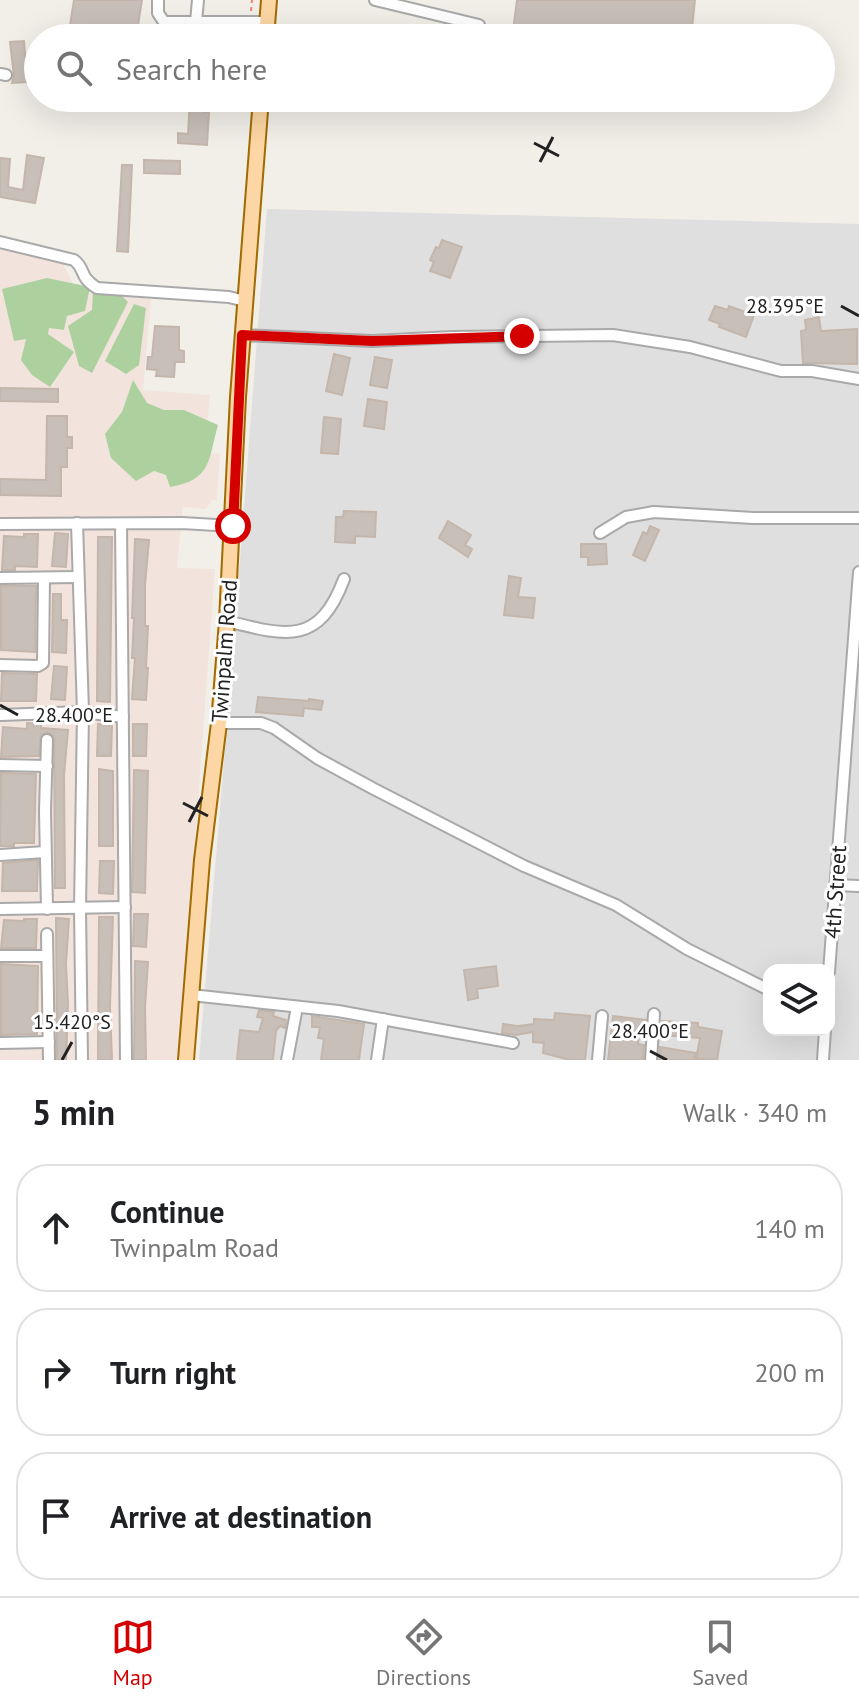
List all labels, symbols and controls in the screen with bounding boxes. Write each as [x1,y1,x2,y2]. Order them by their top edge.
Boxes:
search box [24,24,835,112]
icon: search [52,46,96,90]
text: Search here [116,49,267,88]
text: 28.395°E [746,293,824,319]
route end [504,318,540,354]
route start [215,508,251,544]
street label: Twinpalm Road [205,579,243,723]
text: 28.400°E [35,702,113,728]
street label: 4th Street [818,844,852,940]
map controls [763,964,835,1036]
button: layers [763,964,835,1036]
text: 15.420°S [33,1009,111,1035]
text: 28.400°E [611,1018,689,1044]
text: 5 min [32,1090,115,1134]
text: Walk · 340 m [683,1096,827,1129]
text: Continue [110,1192,224,1231]
icon: ahead [34,1206,78,1250]
text: 140 m [754,1212,825,1245]
text: Twinpalm Road [110,1231,279,1264]
icon: right [34,1350,78,1394]
text: Turn right [110,1353,236,1392]
text: 200 m [754,1356,825,1389]
icon: arrive [34,1494,78,1538]
text: Arrive at destination [110,1497,372,1536]
tab: Map [111,1615,155,1691]
tab: Directions [376,1615,471,1691]
tab: Saved [692,1615,748,1691]

